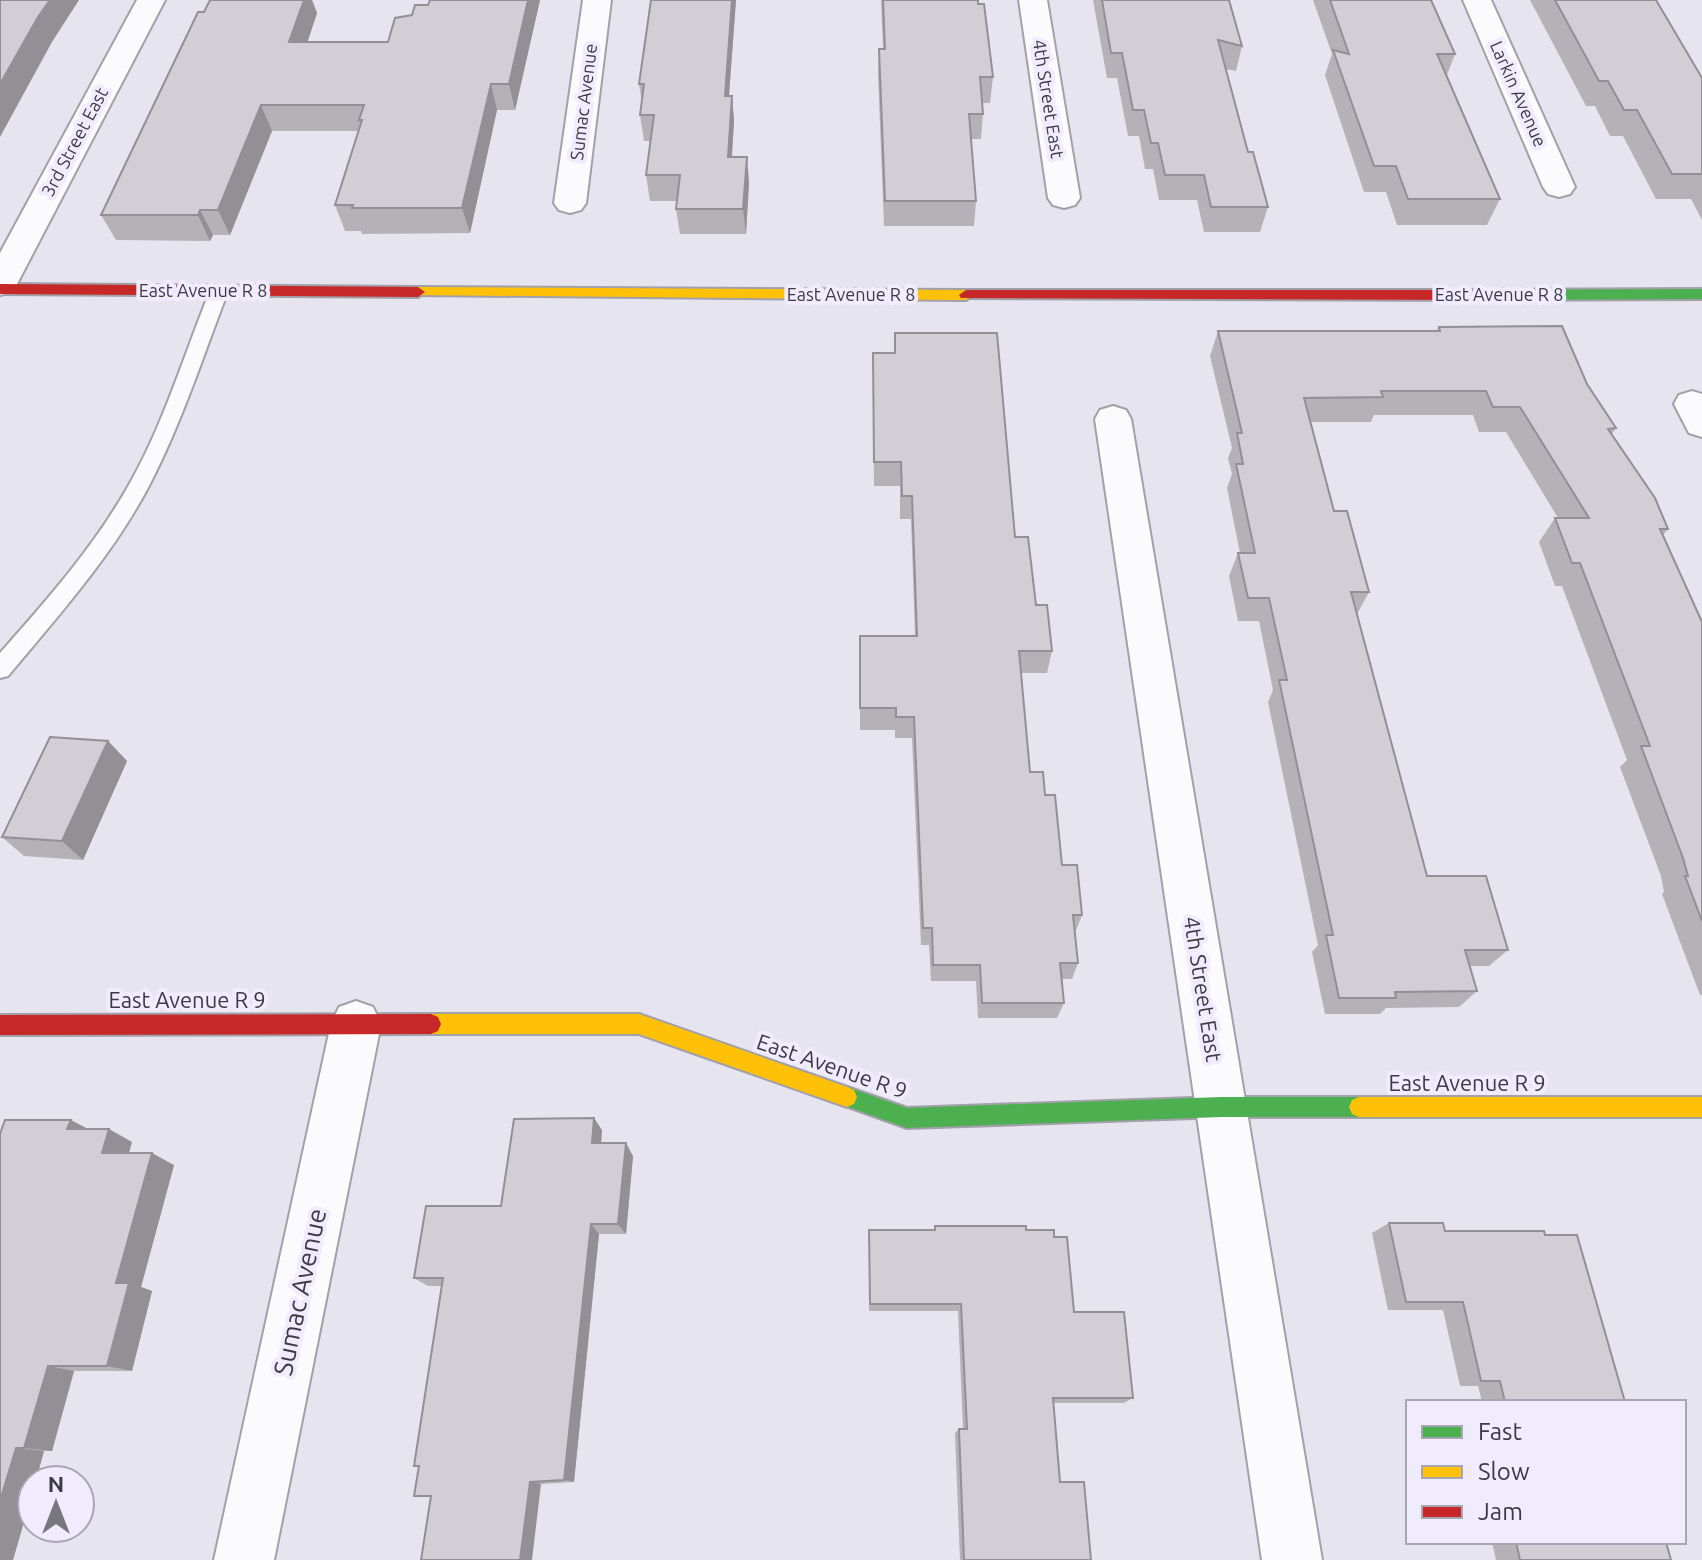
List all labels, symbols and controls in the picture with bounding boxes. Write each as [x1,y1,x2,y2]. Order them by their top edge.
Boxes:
street label: 4th Street East [1030,38,1068,160]
street label: Larkin Avenue [1487,38,1551,150]
street label: Sumac Avenue [566,42,600,161]
street label: 3rd Street East [37,84,111,199]
street label: East Avenue R 8 [139,280,267,300]
street label: East Avenue R 8 [787,284,915,304]
street label: East Avenue R 8 [1435,284,1563,304]
street label: 4th Street East [1180,914,1227,1064]
street label: East Avenue R 9 [108,987,266,1012]
street label: East Avenue R 9 [754,1028,911,1103]
street label: East Avenue R 9 [1388,1070,1546,1095]
street label: Sumac Avenue [268,1206,331,1378]
legend [1406,1400,1686,1544]
text: Fast [1478,1418,1522,1445]
text: Slow [1478,1458,1530,1485]
north arrow [16,1464,96,1544]
text: N [48,1471,64,1496]
text: Jam [1478,1498,1523,1525]

